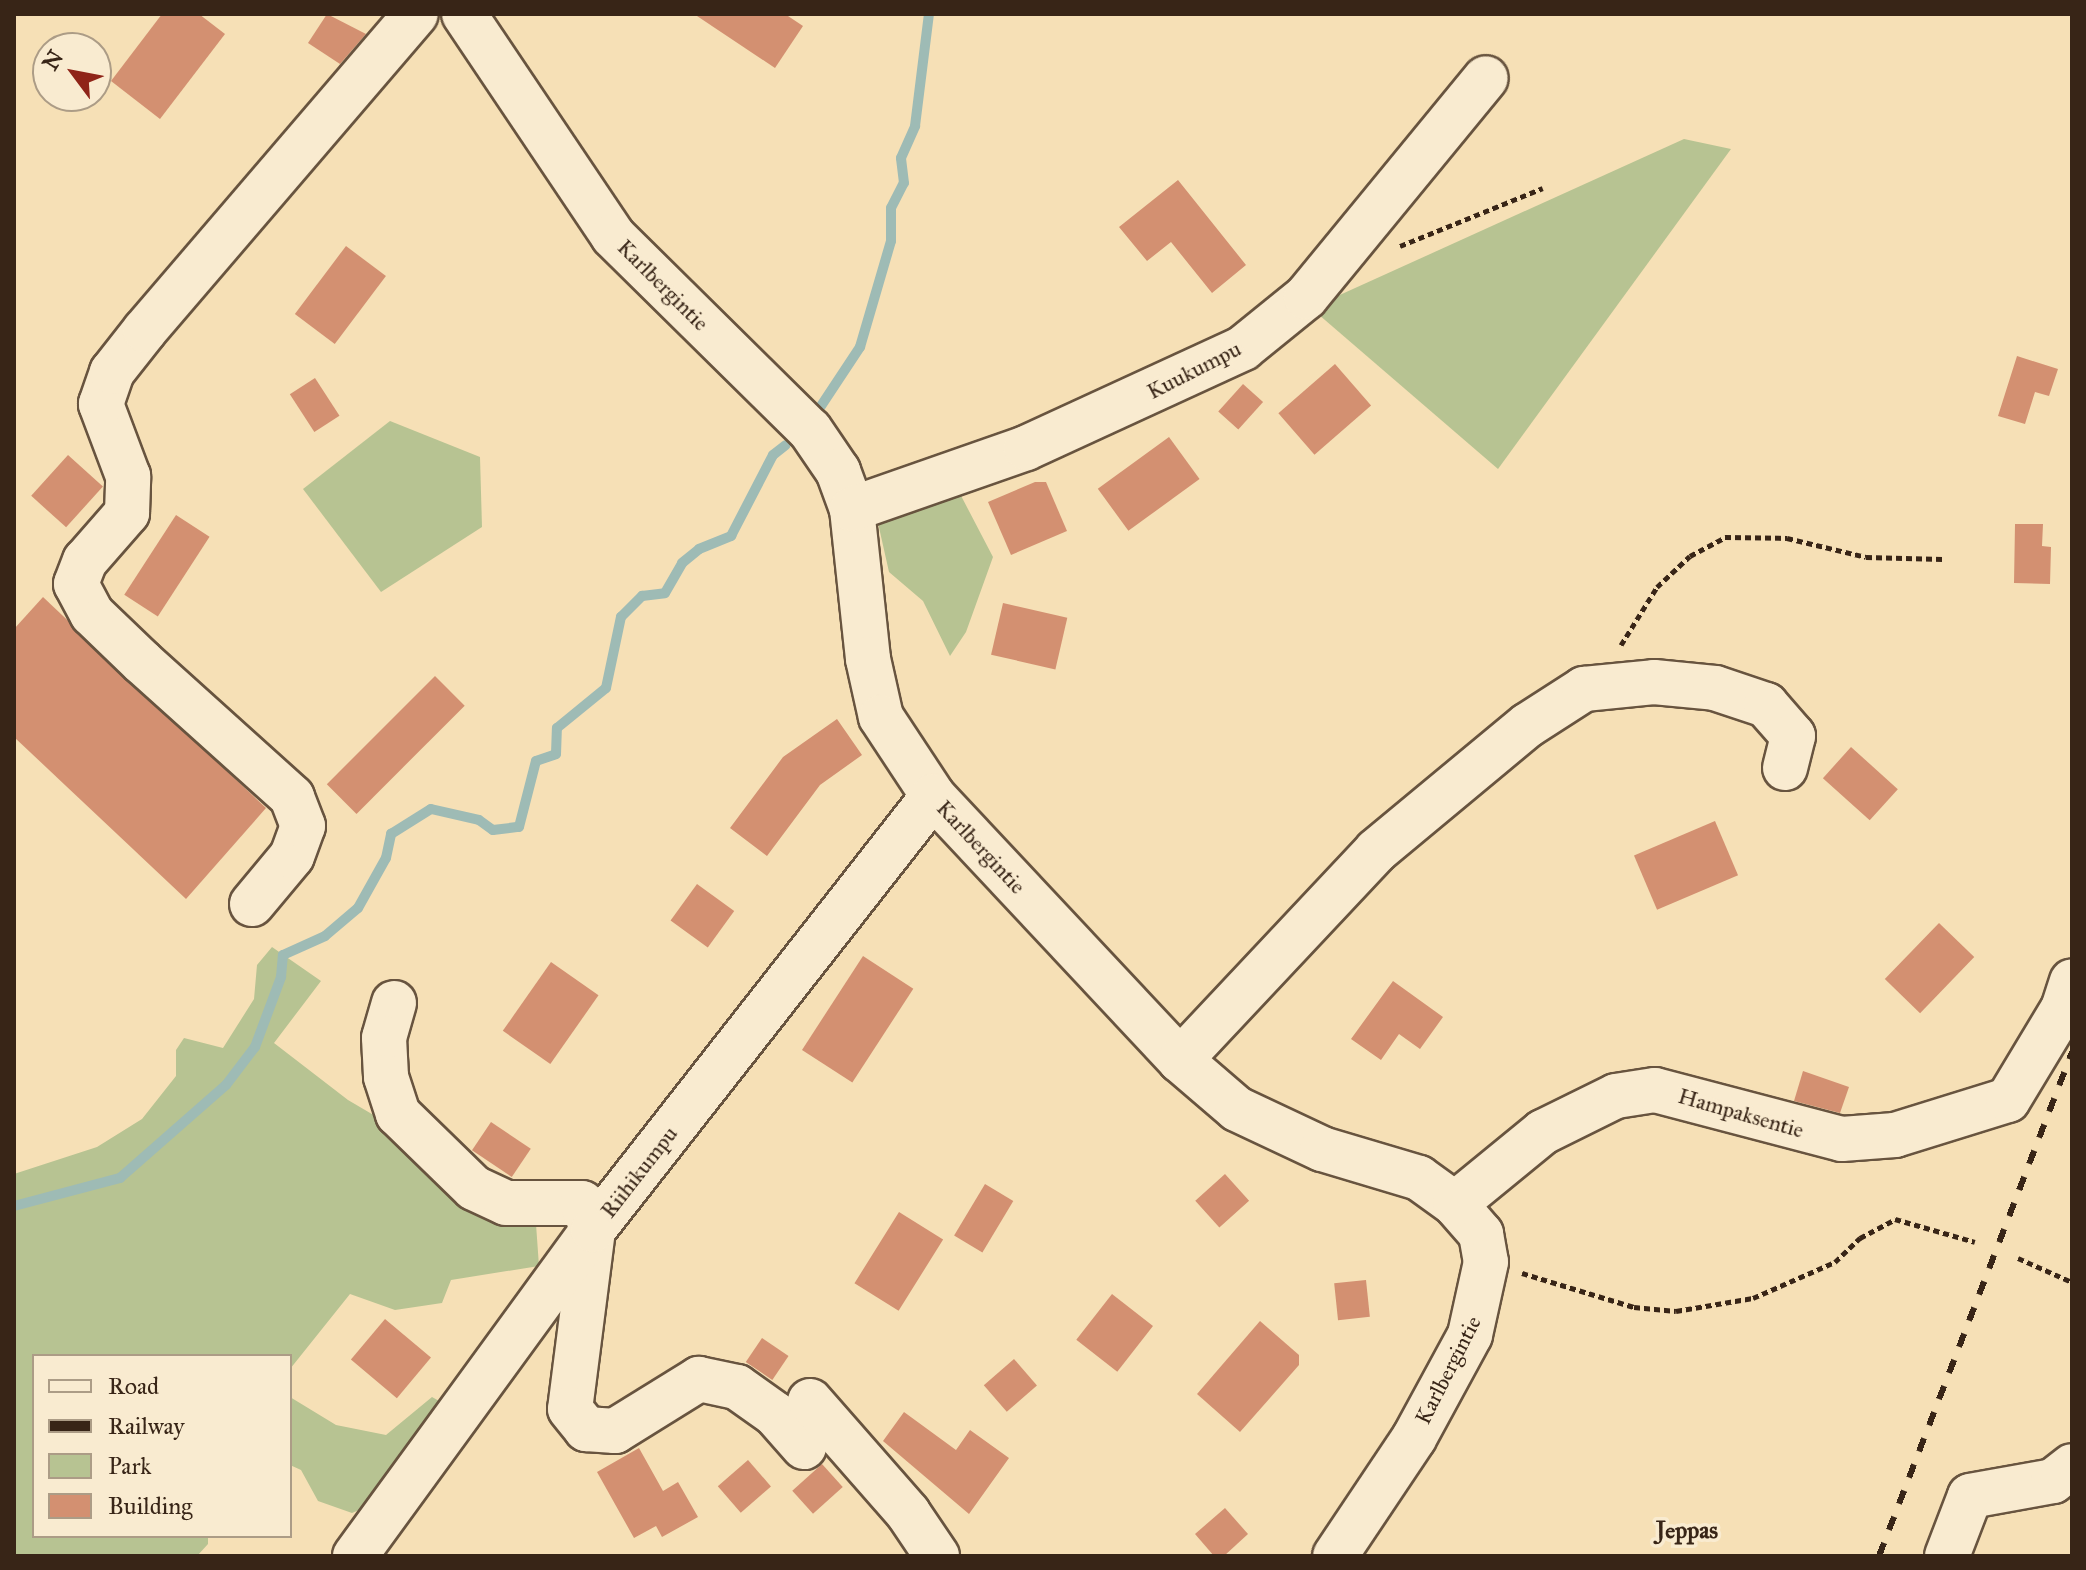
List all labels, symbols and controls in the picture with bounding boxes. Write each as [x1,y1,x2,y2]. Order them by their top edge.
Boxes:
north arrow [32,32,112,112]
text: N [37,45,69,75]
street label: Karlbergintie [612,234,714,336]
street label: Kuukumpu [1143,335,1245,405]
street label: Karlbergintie [931,795,1031,899]
street label: Hampaksentie [1675,1083,1807,1143]
street label: Riihikumpu [595,1121,683,1223]
street label: Karlbergintie [1409,1311,1487,1429]
legend [32,1354,292,1538]
text: Road [108,1371,159,1401]
text: Railway [108,1411,185,1441]
text: Park [108,1451,151,1481]
text: Building [108,1491,193,1521]
district label: Jeppas [1656,1517,1718,1545]

